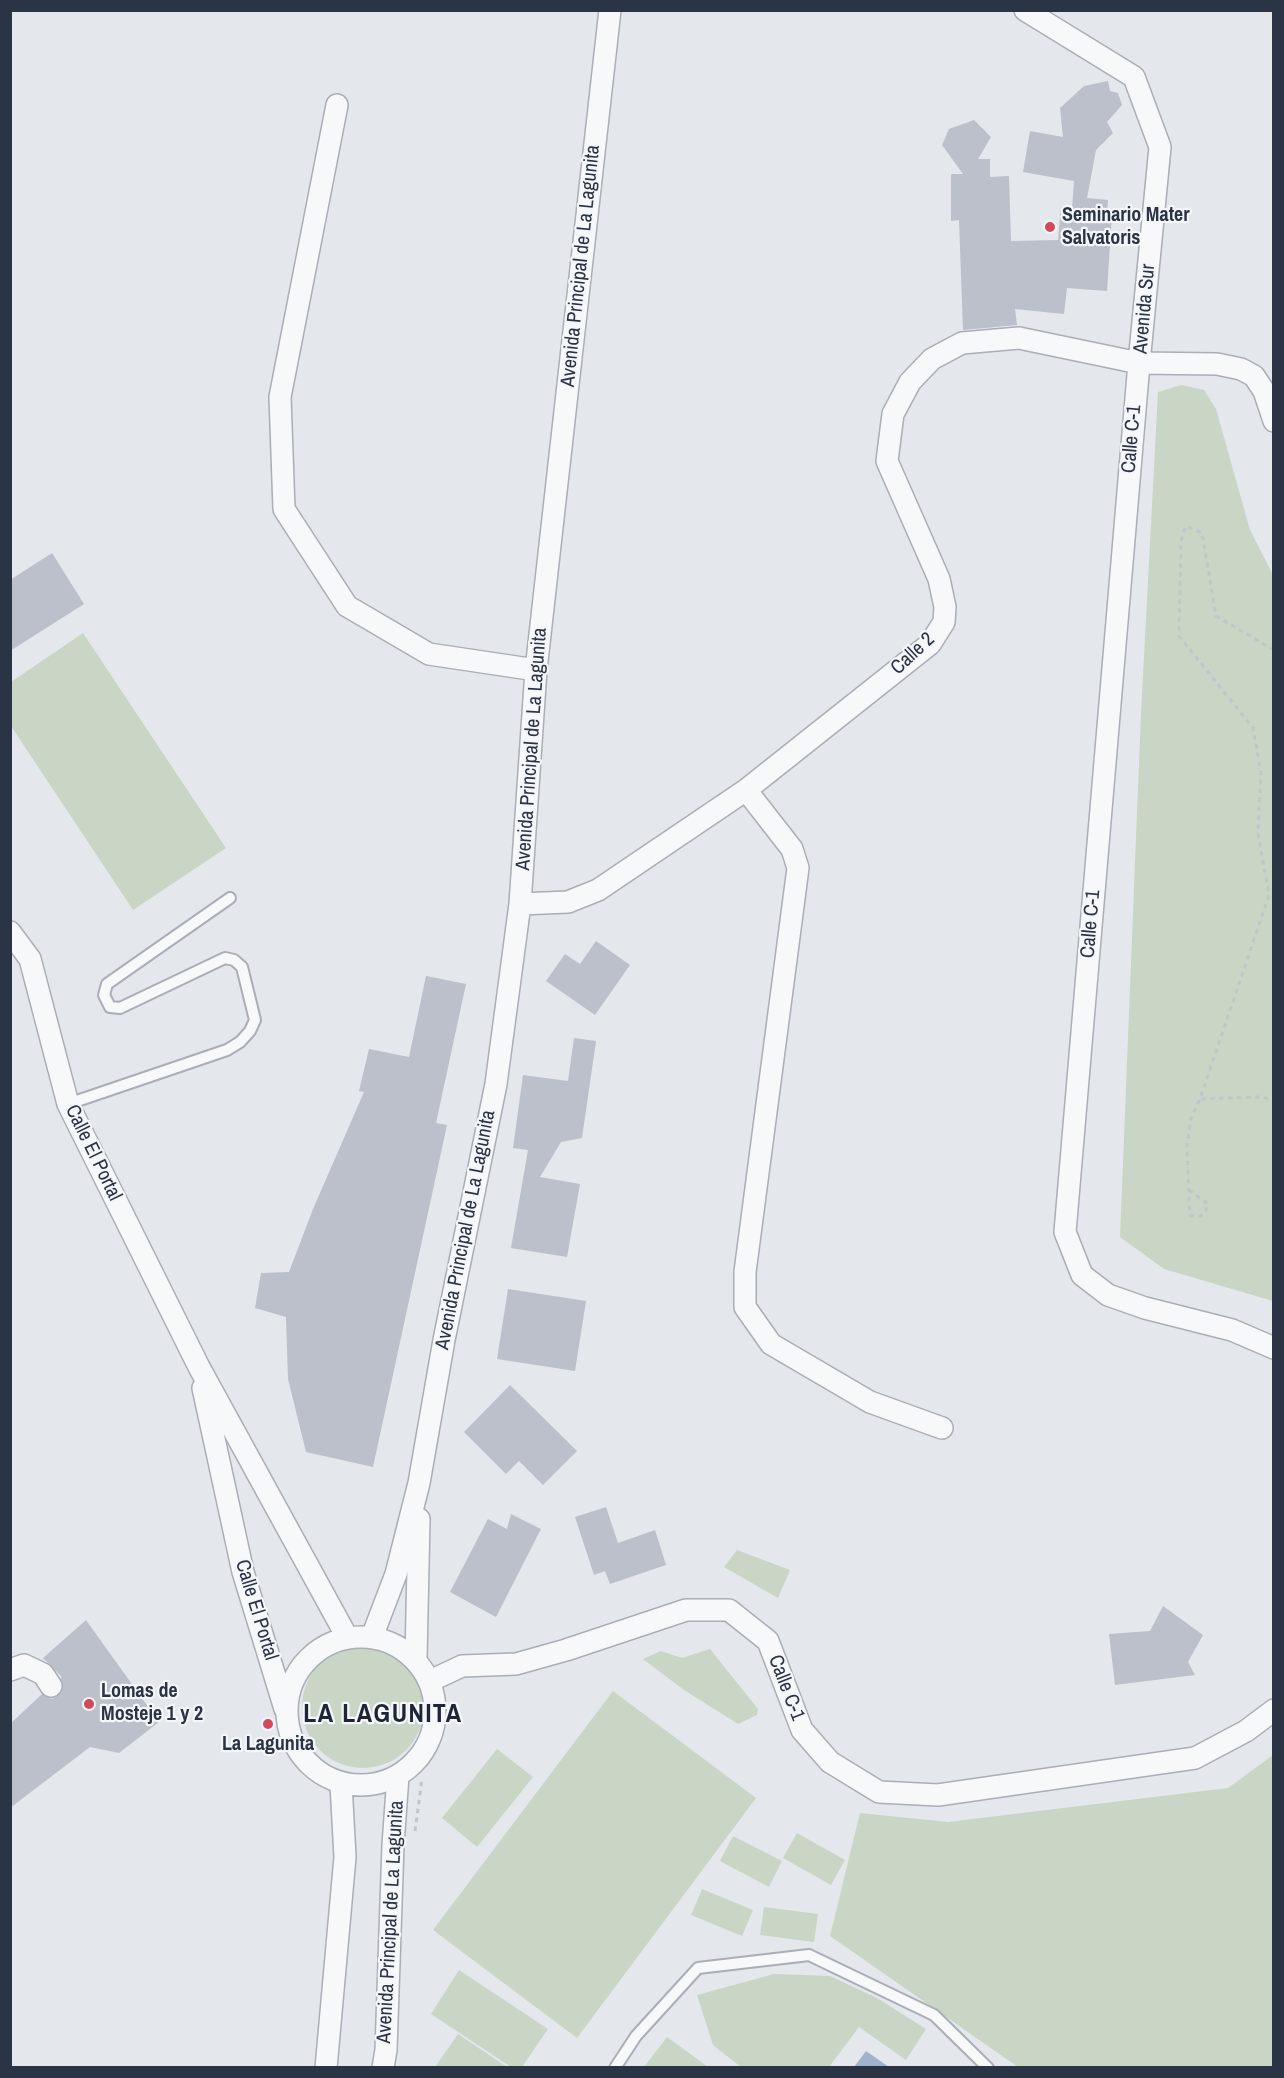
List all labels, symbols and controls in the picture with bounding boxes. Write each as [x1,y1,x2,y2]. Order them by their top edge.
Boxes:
street label: Avenida Principal de La Lagunita [556,144,606,388]
place label: Seminario Mater Salvatoris [1062,204,1190,251]
marker: Seminario Mater Salvatoris [1043,220,1057,234]
street label: Avenida Sur [1129,263,1161,355]
street label: Calle C-1 [1117,404,1147,474]
street label: Avenida Principal de La Lagunita [512,627,552,871]
street label: Calle 2 [886,628,940,680]
street label: Calle C-1 [1076,889,1106,959]
street label: Calle El Portal [59,1101,127,1205]
street label: Avenida Principal de La Lagunita [431,1108,501,1352]
street label: Calle El Portal [229,1557,283,1663]
street label: Calle C-1 [763,1652,809,1724]
place label: Lomas de Mosteje 1 y 2 [101,1680,203,1727]
marker: Lomas de Mosteje 1 y 2 [82,1697,96,1711]
district label: LA LAGUNITA [303,1699,463,1731]
marker: La Lagunita [261,1717,275,1731]
place label: La Lagunita [222,1733,314,1757]
street label: Avenida Principal de La Lagunita [373,1800,409,2044]

